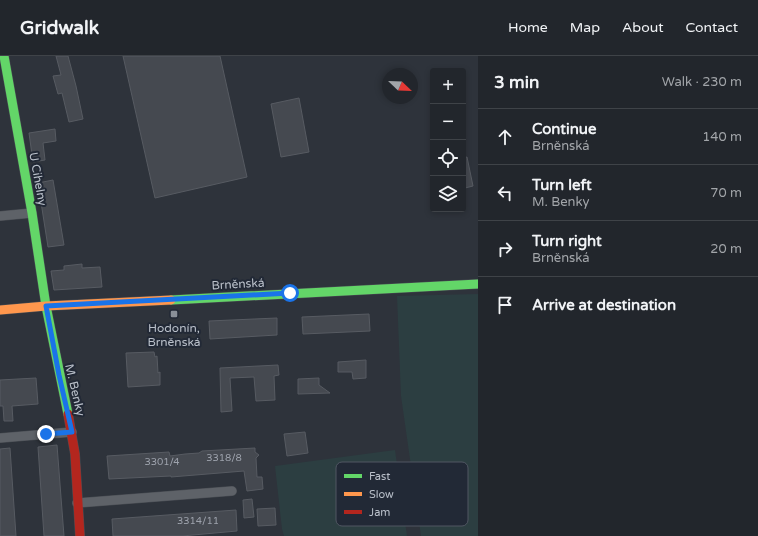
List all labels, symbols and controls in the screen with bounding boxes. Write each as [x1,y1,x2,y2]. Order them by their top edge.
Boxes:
text: Gridwalk [20,17,99,39]
text: Home [508,19,548,36]
text: Map [570,19,600,36]
text: About [622,19,664,36]
text: Contact [686,19,738,36]
north arrow [382,68,418,104]
map controls [430,68,466,212]
button: + [430,68,466,104]
text: 3 min [494,72,539,93]
text: Walk · 230 m [662,74,742,90]
button: − [430,104,466,140]
text: Continue [532,120,596,138]
icon: ahead [494,126,516,148]
text: 140 m [702,129,742,145]
text: Brněnská [532,138,590,154]
button: locate [430,140,466,176]
street label: U Cihelny [26,151,50,207]
button: layers [430,176,466,212]
text: Turn left [532,176,592,194]
icon: left [494,182,516,204]
text: 70 m [710,185,742,201]
text: M. Benky [532,194,590,210]
text: Turn right [532,232,602,250]
icon: right [494,238,516,260]
text: 20 m [710,241,742,257]
text: Brněnská [532,250,590,266]
street label: Brněnská [211,276,265,292]
route start [281,284,299,302]
icon: arrive [494,294,516,316]
text: Arrive at destination [532,296,676,314]
marker: Hodonín, Brněnská [169,309,179,319]
place label: Hodonín, Brněnská [147,321,201,349]
street label: M. Benky [62,363,88,418]
route end [37,425,55,443]
house number: 3318/8 [206,452,242,464]
house number: 3301/4 [144,456,180,468]
legend [336,462,468,526]
text: Fast [369,470,390,483]
text: Slow [369,488,394,501]
text: Jam [369,506,390,519]
house number: 3314/11 [177,515,219,527]

